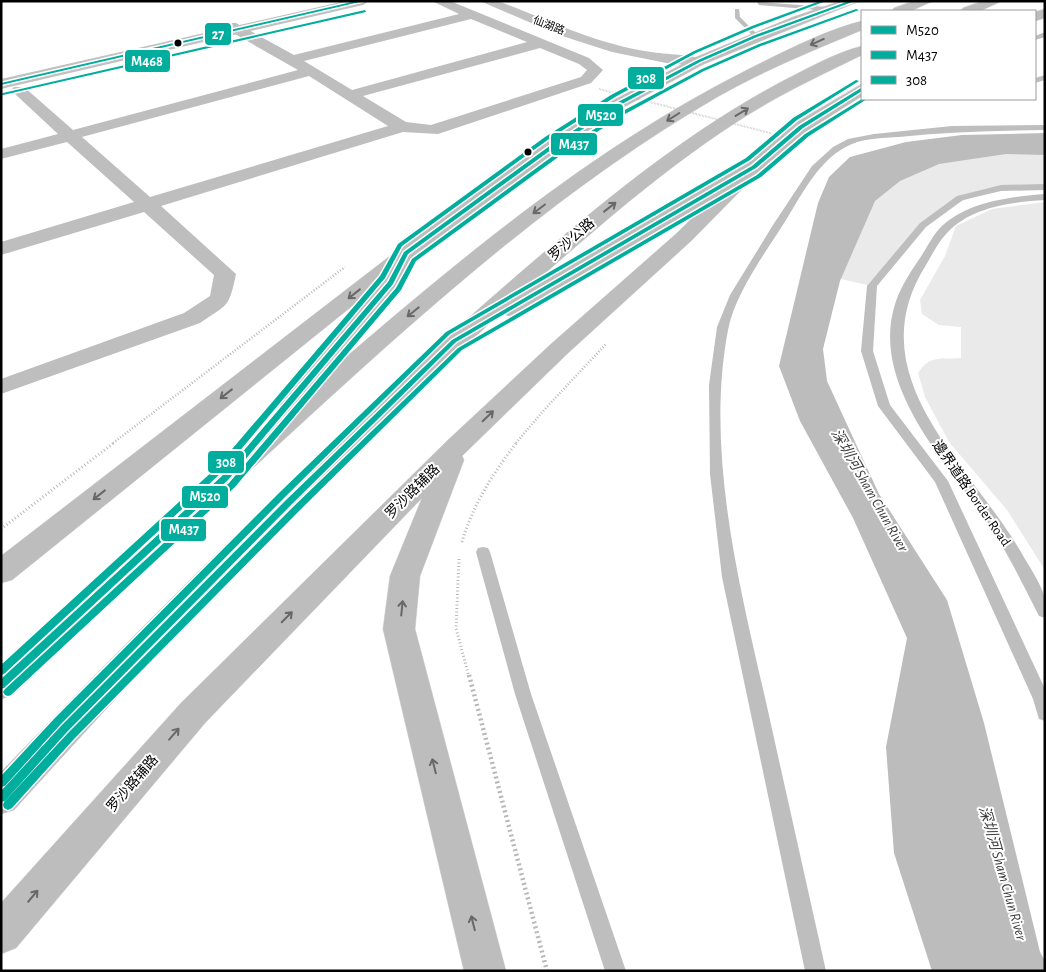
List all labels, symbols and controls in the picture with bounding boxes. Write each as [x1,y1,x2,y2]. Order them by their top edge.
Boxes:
legend [861,10,1036,100]
street label: 仙湖路 [531,13,567,37]
line badge: 27 [204,22,232,46]
text: M520 [906,23,939,38]
text: 27 [212,28,224,42]
unlabelled marker [173,38,183,48]
one-way arrow [810,38,825,48]
text: M437 [906,48,938,63]
line badge: M468 [124,49,171,73]
text: M468 [131,55,163,69]
line badge: 308 [627,66,665,90]
text: 308 [636,72,656,86]
text: 308 [906,73,927,88]
line badge: M520 [577,103,624,127]
one-way arrow [734,107,748,117]
text: M520 [585,109,617,123]
one-way arrow [666,112,680,122]
line badge: M437 [550,132,598,156]
text: M437 [559,138,589,152]
unlabelled marker [523,147,533,157]
one-way arrow [603,201,616,212]
one-way arrow [533,204,546,215]
street label: 罗沙公路 [545,215,597,263]
one-way arrow [348,288,361,299]
one-way arrow [407,306,420,317]
one-way arrow [220,389,233,400]
one-way arrow [482,410,495,422]
water label: 深圳河 Sham Chun River [828,426,912,555]
street label: 邊界道路 Border Road [930,438,1014,549]
line badge: 308 [207,450,245,474]
text: 308 [216,456,236,470]
street label: 罗沙路辅路 [382,461,442,521]
line badge: M520 [181,485,229,509]
one-way arrow [92,490,105,501]
text: M520 [189,490,221,504]
line badge: M437 [160,518,207,542]
text: M437 [169,523,199,537]
one-way arrow [397,600,407,616]
one-way arrow [281,611,293,624]
one-way arrow [168,728,180,741]
street label: 罗沙路辅路 [104,752,161,815]
one-way arrow [429,758,438,774]
water label: 深圳河 Sham Chun River [976,804,1030,943]
one-way arrow [27,890,39,903]
one-way arrow [468,916,477,932]

